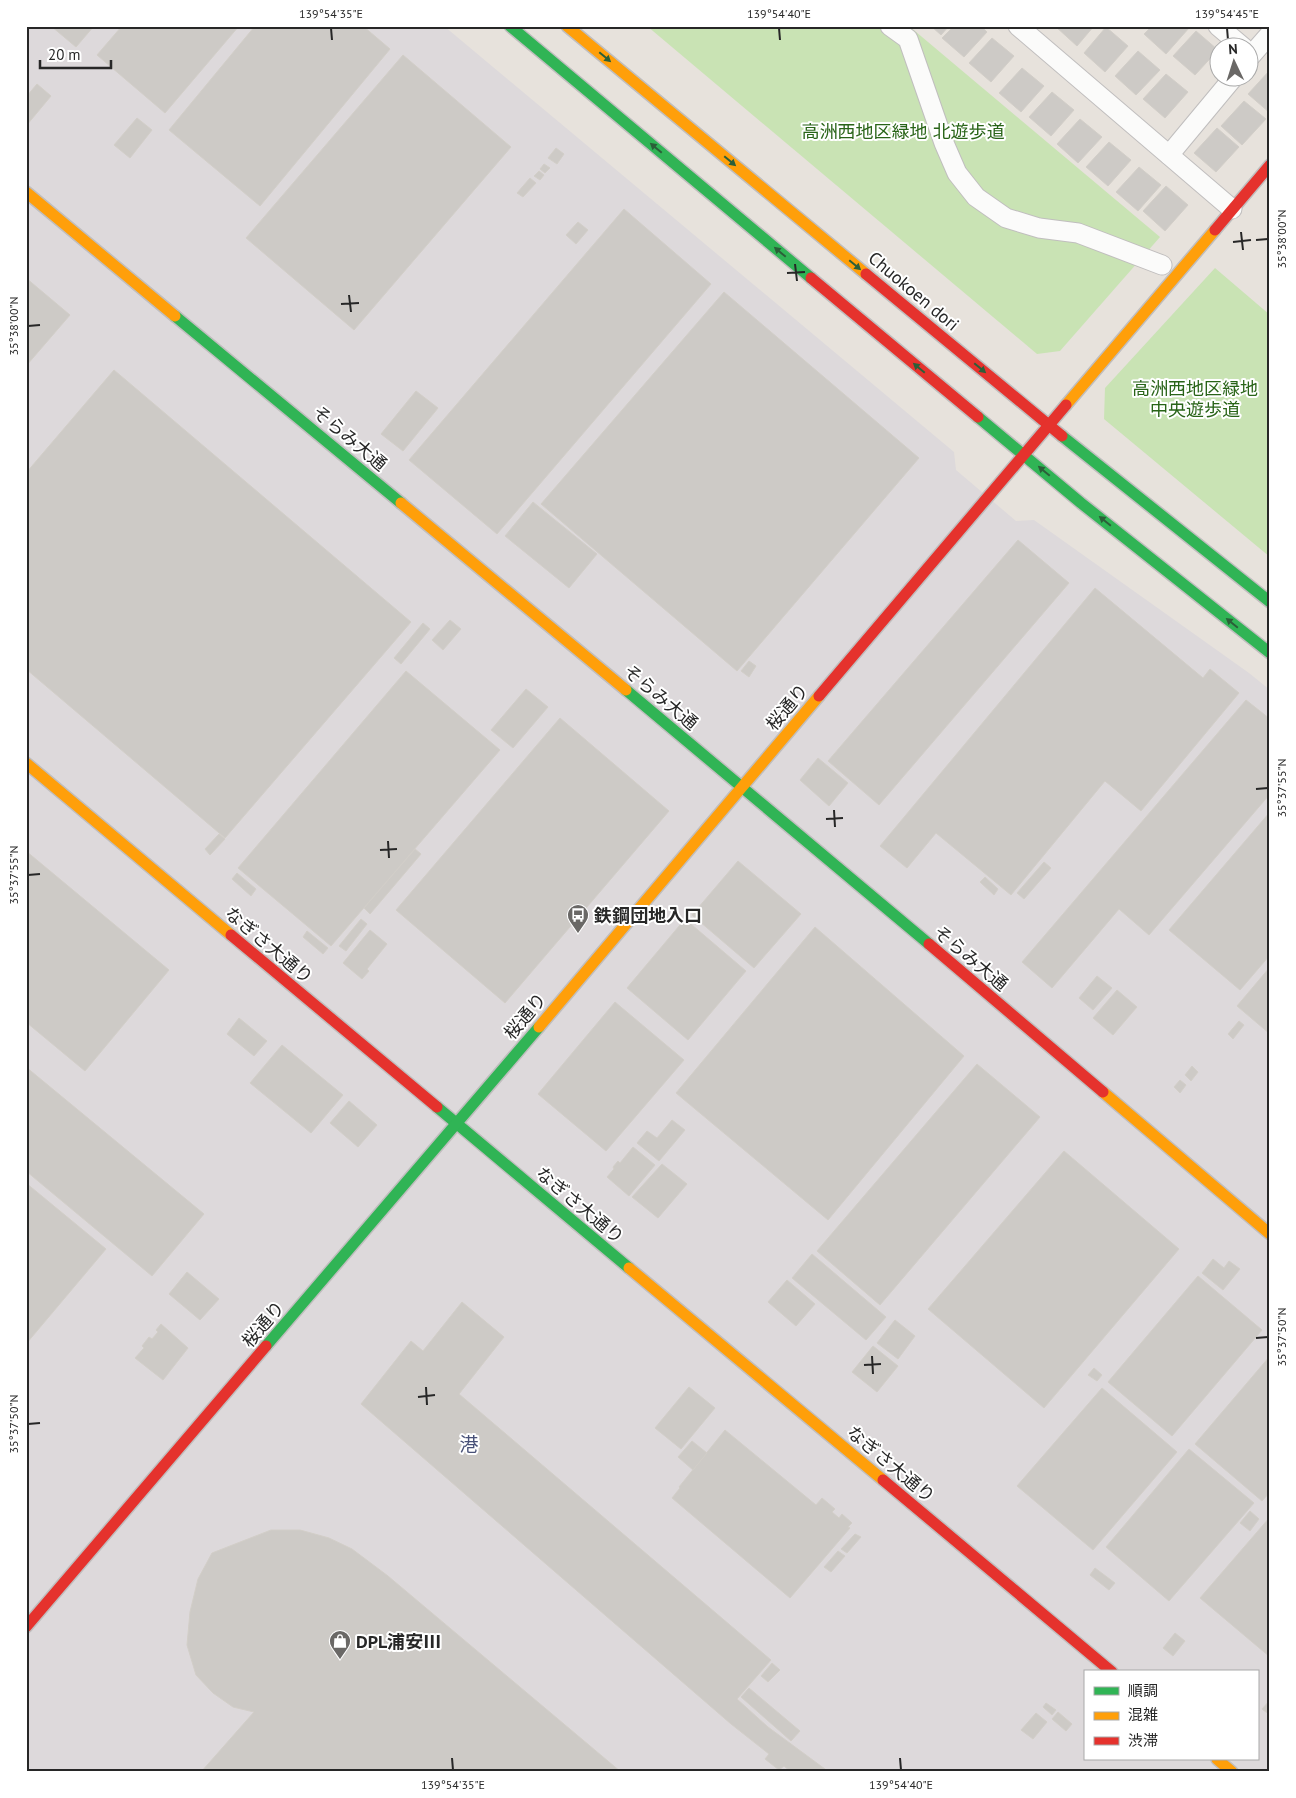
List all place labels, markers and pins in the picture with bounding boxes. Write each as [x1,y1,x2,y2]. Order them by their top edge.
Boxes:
bus stop icon: 鉄鋼団地入口 [566,903,590,934]
place label: 鉄鋼団地入口 [593,904,702,927]
shop icon: DPL浦安Ⅲ [328,1629,352,1660]
place label: DPL浦安Ⅲ [356,1630,441,1653]

